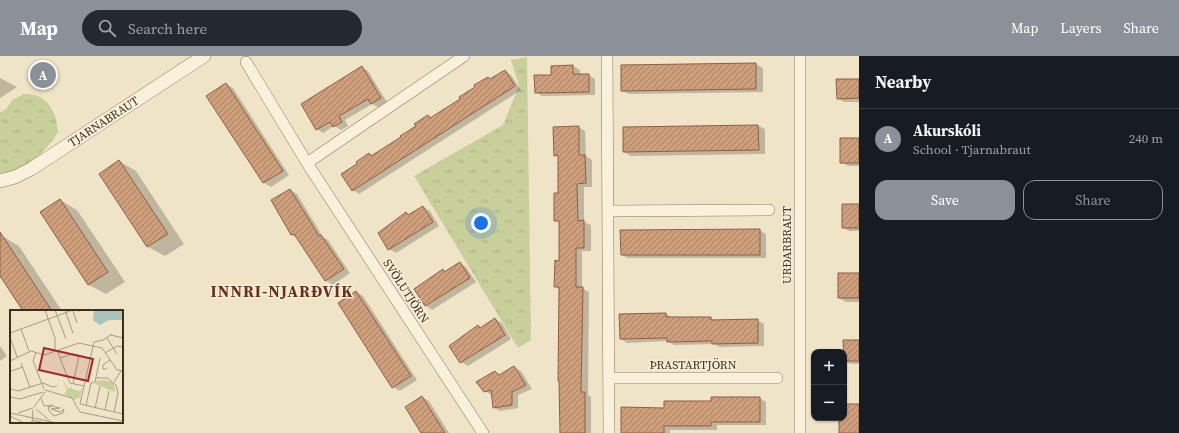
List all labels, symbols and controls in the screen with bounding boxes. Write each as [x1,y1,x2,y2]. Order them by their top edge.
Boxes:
search box [82,10,362,46]
text: Map [20,15,58,41]
icon: search [96,17,118,39]
text: Search here [128,18,207,39]
text: Map [1011,18,1038,38]
text: Layers [1060,18,1102,38]
text: Share [1124,18,1159,38]
pin: A [30,60,56,90]
text: Nearby [875,70,931,94]
street label: TJARNABRAUT [65,92,143,151]
text: Akurskóli [913,120,981,141]
text: A [884,130,892,147]
text: 240 m [1129,130,1163,147]
text: School · Tjarnabraut [913,141,1031,158]
button: Save [875,180,1015,220]
button: Share [1023,180,1163,220]
street label: URÐARBRAUT [779,205,795,284]
your location [471,213,491,233]
street label: SVÖLUTJÖRN [379,256,433,326]
district label: INNRI-NJARÐVÍK [211,280,353,302]
inset map [10,310,123,423]
map controls [811,349,847,421]
button: + [811,349,847,385]
street label: ÞRASTARTJÖRN [649,357,737,373]
button: − [811,385,847,421]

